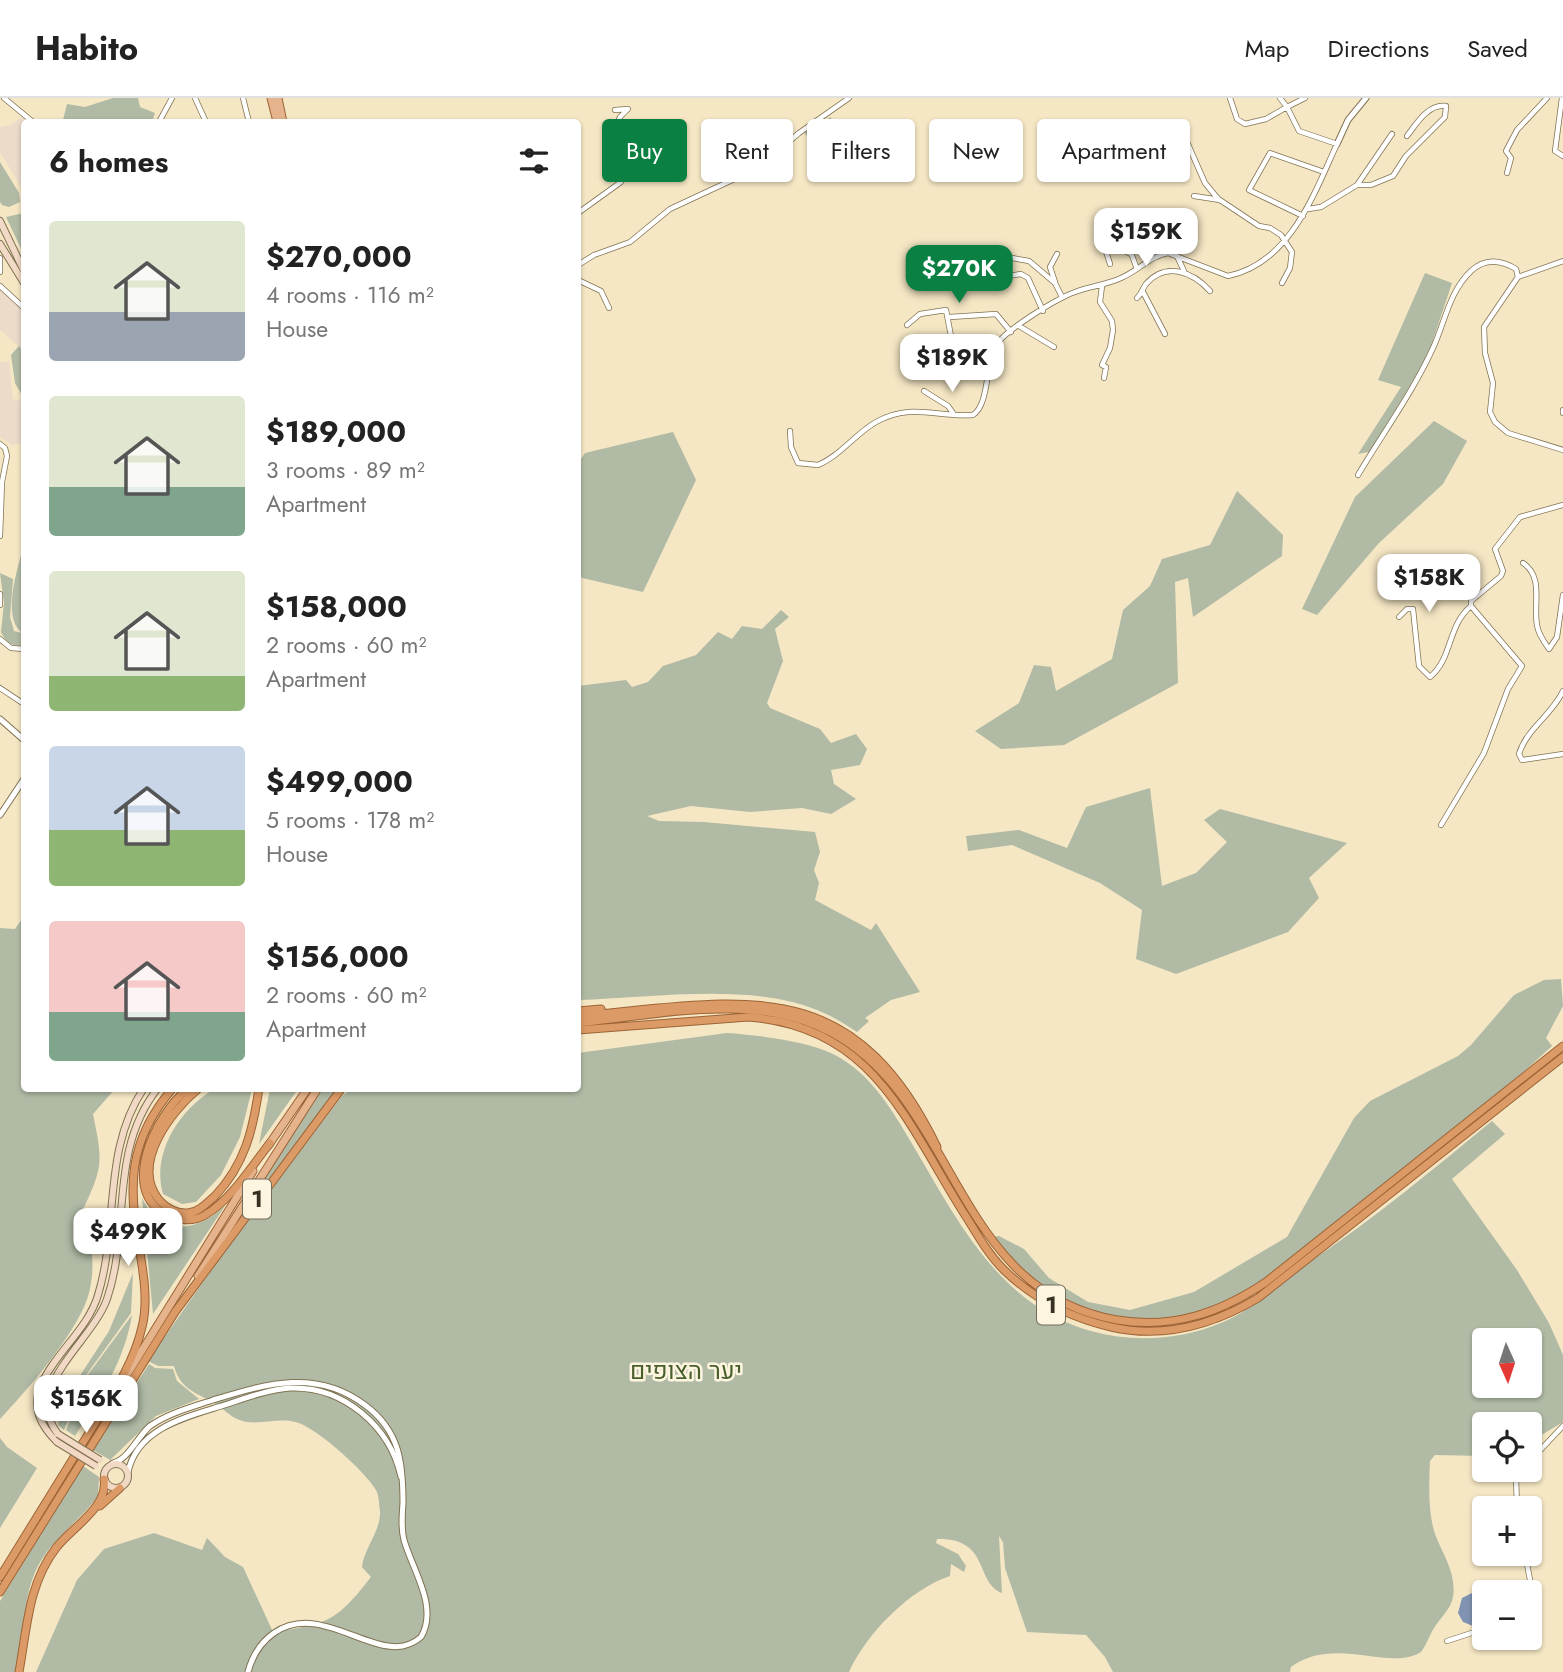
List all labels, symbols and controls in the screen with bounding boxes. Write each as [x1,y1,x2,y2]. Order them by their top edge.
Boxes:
text: Habito [35,25,138,72]
text: Map [1245,31,1290,66]
text: Directions [1328,31,1429,66]
text: Saved [1467,31,1528,66]
chip: Buy [602,119,687,182]
chip: Rent [701,119,793,182]
chip: Filters [807,119,915,182]
chip: New [929,119,1023,182]
chip: Apartment [1037,119,1190,182]
text: 6 homes [49,140,168,183]
icon: filters [515,142,553,180]
pin: $159K [1097,208,1195,268]
text: $159K [1110,214,1182,248]
text: $270,000 [266,235,412,278]
pin: $270K [910,246,1008,305]
icon: home [105,249,189,333]
text: $270K [922,251,996,285]
text: 4 rooms · 116 m² [266,278,434,312]
text: House [266,312,328,346]
pin: $189K [903,334,1001,394]
text: $189K [916,340,988,374]
text: $189,000 [266,410,406,453]
icon: home [105,424,189,508]
text: 3 rooms · 89 m² [266,453,425,487]
text: Apartment [266,487,366,521]
pin: $158K [1380,554,1478,614]
text: $158K [1393,560,1465,594]
text: $158,000 [266,585,407,628]
icon: home [105,599,189,683]
text: 2 rooms · 60 m² [266,628,426,662]
text: Apartment [266,662,366,696]
text: $499,000 [266,760,413,803]
icon: home [105,774,189,858]
text: 5 rooms · 178 m² [266,803,434,837]
text: House [266,837,328,871]
text: $156,000 [266,935,409,978]
icon: home [105,949,189,1033]
text: 2 rooms · 60 m² [266,978,426,1012]
text: Apartment [266,1012,366,1046]
road number: 1 [243,1180,271,1218]
pin: $499K [79,1208,177,1268]
text: $499K [89,1214,167,1248]
road number: 1 [1037,1286,1065,1324]
north arrow [1472,1328,1542,1398]
map controls [1472,1328,1542,1650]
park label: יער הצופים [630,1353,742,1388]
pin: $156K [37,1376,135,1435]
text: $156K [50,1381,122,1415]
button: locate [1472,1412,1542,1482]
button: + [1472,1496,1542,1566]
button: − [1472,1580,1542,1650]

